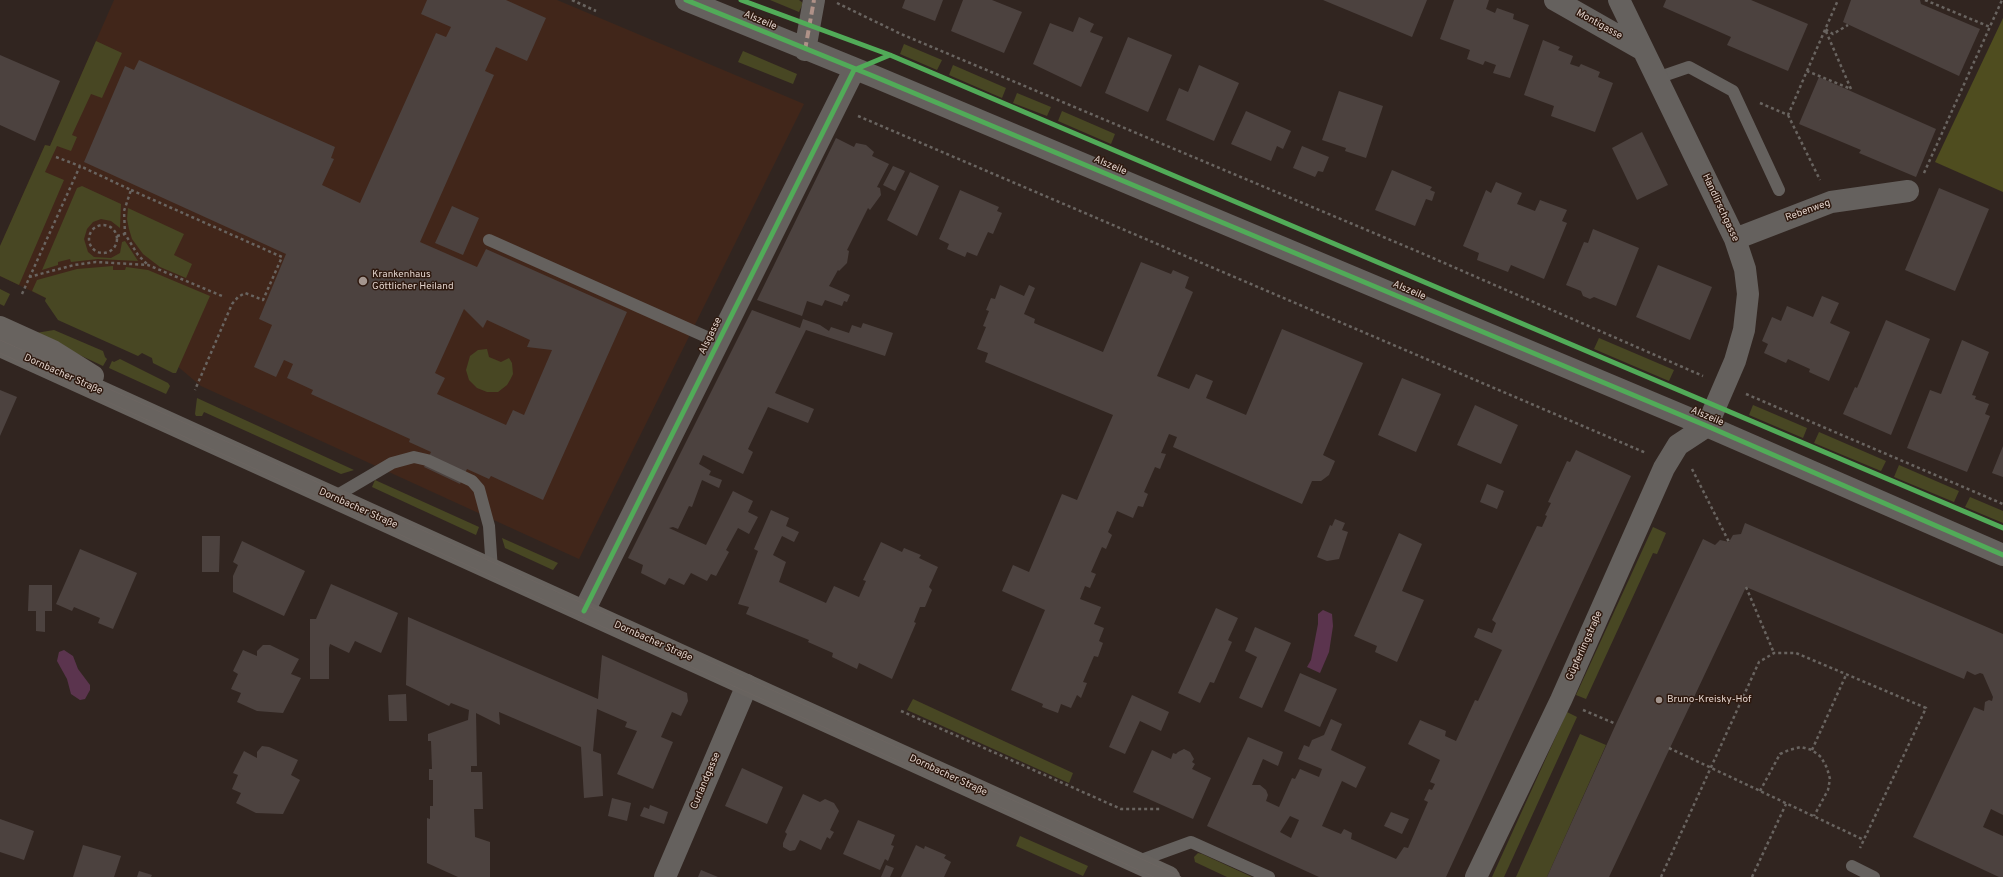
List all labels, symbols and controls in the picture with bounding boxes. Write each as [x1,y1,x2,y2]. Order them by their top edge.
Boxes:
street label: Montigasse [1574,7,1624,43]
street label: Alszeile [742,9,778,33]
street label: Alszeile [1092,154,1128,178]
street label: Handlirschgasse [1699,172,1741,244]
street label: Rebenweg [1784,197,1832,225]
place label: Krankenhaus Göttlicher Heiland [372,269,454,292]
marker: Krankenhaus Göttlicher Heiland [357,275,369,287]
street label: Alszeile [1391,279,1427,303]
street label: Alsgasse [697,316,725,356]
street label: Dornbacher Straße [22,352,104,398]
street label: Alszeile [1689,405,1725,429]
street label: Dornbacher Straße [317,486,399,532]
street label: Güpferlingstraße [1564,609,1606,683]
street label: Dornbacher Straße [612,619,694,665]
place label: Bruno-Kreisky-Hof [1667,694,1751,706]
marker: Bruno-Kreisky-Hof [1654,695,1664,705]
street label: Curlandgasse [689,751,723,811]
street label: Dornbacher Straße [907,753,989,799]

